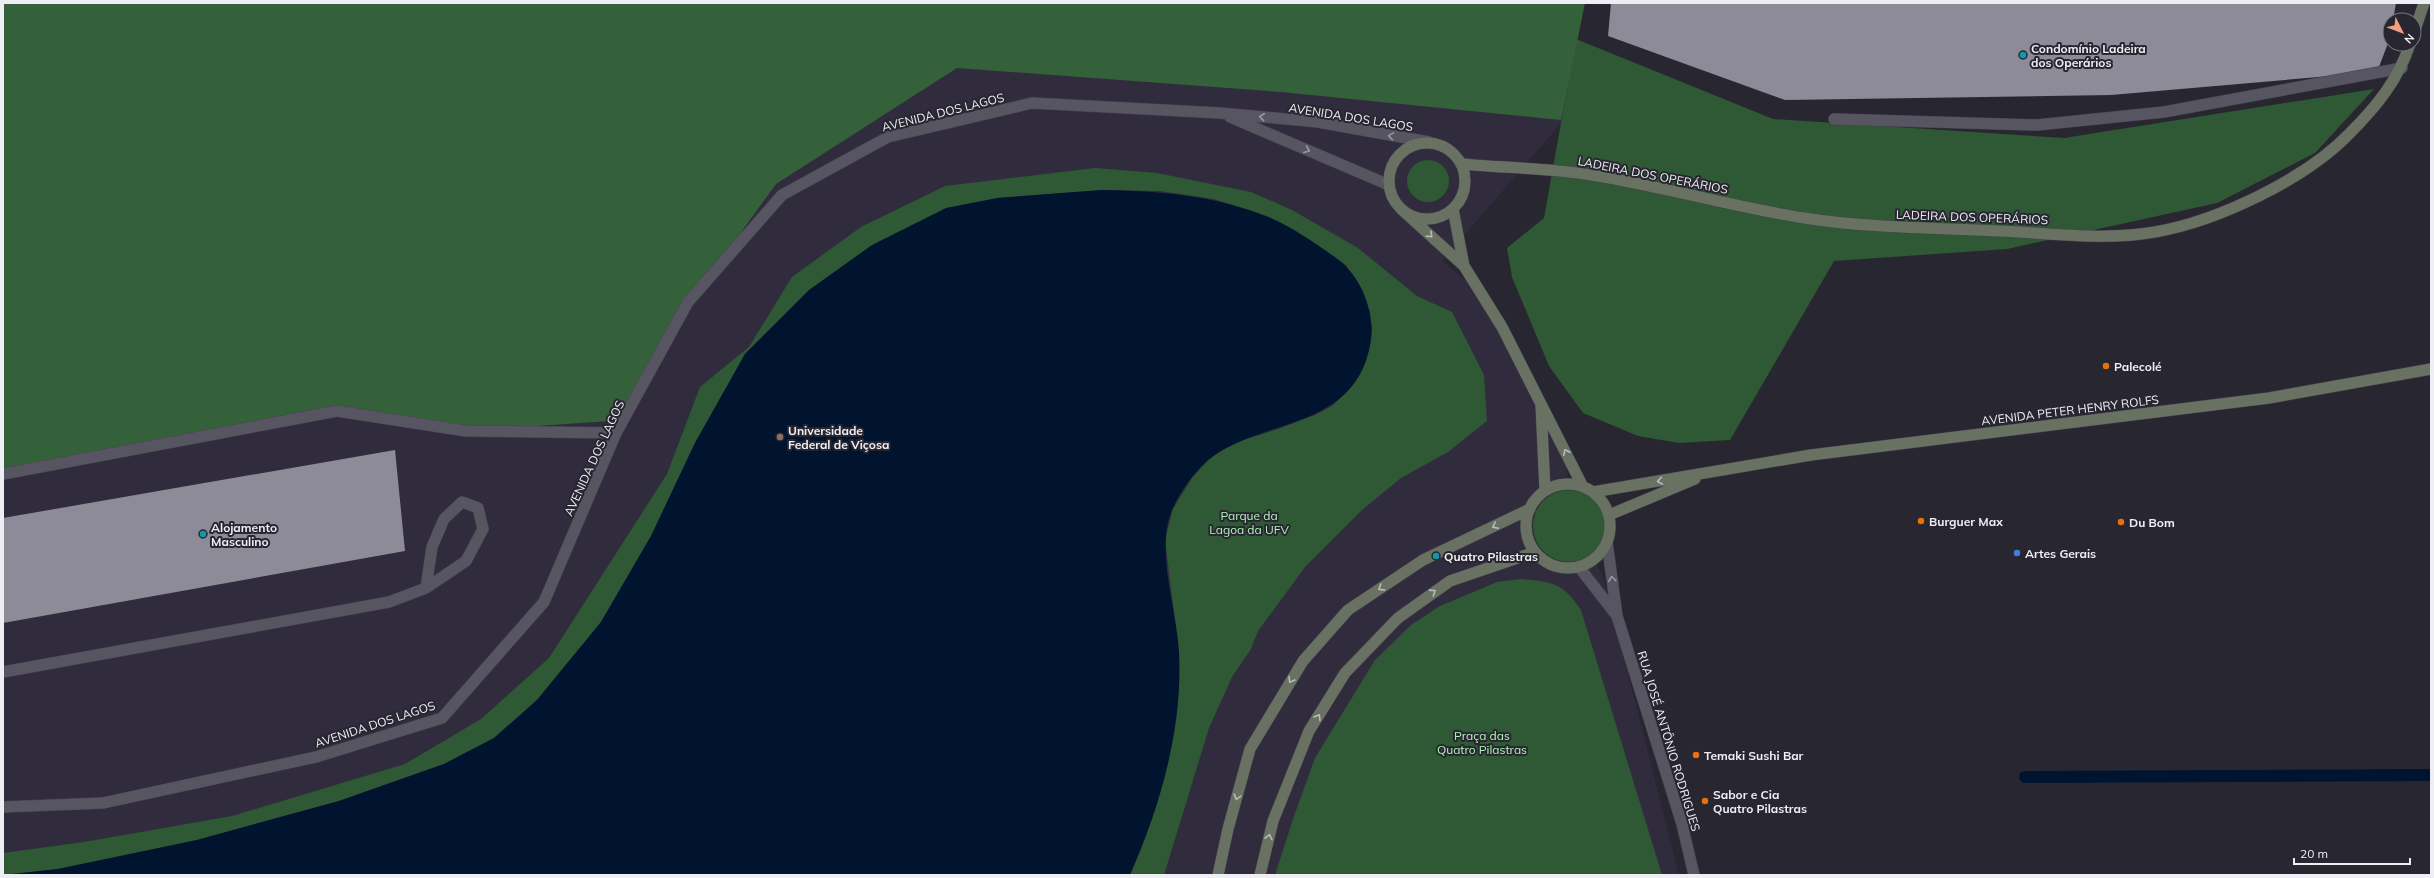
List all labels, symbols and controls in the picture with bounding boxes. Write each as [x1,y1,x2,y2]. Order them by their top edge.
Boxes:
north arrow [2382,12,2422,52]
text: N [2401,31,2417,46]
place label: Condomínio Ladeira dos Operários [2031,41,2146,70]
marker: Condomínio Ladeira dos Operários [2018,50,2028,60]
street label: AVENIDA DOS LAGOS [880,90,1006,134]
street label: AVENIDA DOS LAGOS [1288,100,1414,134]
one-way arrow [1259,113,1265,122]
one-way arrow [1388,132,1394,141]
one-way arrow [1304,146,1311,154]
street label: LADEIRA DOS OPERÁRIOS [1577,153,1729,197]
street label: LADEIRA DOS OPERÁRIOS [1896,207,2048,227]
one-way arrow [1425,230,1433,238]
place label: Palecolé [2114,359,2162,374]
marker: Palecolé [2101,361,2111,371]
street label: AVENIDA PETER HENRY ROLFS [1980,392,2160,428]
street label: AVENIDA DOS LAGOS [561,398,627,518]
place label: Universidade Federal de Viçosa [788,423,889,452]
marker: Universidade Federal de Viçosa [775,432,785,442]
one-way arrow [1563,448,1571,456]
one-way arrow [1657,476,1663,484]
park label: Parque da Lagoa da UFV [1209,508,1289,537]
place label: Burguer Max [1929,514,2003,529]
place label: Du Bom [2129,515,2175,530]
marker: Burguer Max [1916,516,1926,526]
marker: Du Bom [2116,517,2126,527]
place label: Alojamento Masculino [211,520,277,549]
one-way arrow [1491,521,1499,529]
marker: Alojamento Masculino [198,529,208,539]
place label: Artes Gerais [2025,546,2096,561]
marker: Artes Gerais [2012,548,2022,558]
place label: Quatro Pilastras [1444,549,1538,564]
marker: Quatro Pilastras [1431,551,1441,561]
one-way arrow [1608,576,1617,582]
one-way arrow [1378,583,1385,591]
one-way arrow [1429,589,1436,596]
street label: RUA JOSÉ ANTÔNIO RODRIGUES [1634,649,1704,833]
one-way arrow [1289,676,1296,683]
street label: AVENIDA DOS LAGOS [313,697,437,751]
one-way arrow [1313,714,1320,721]
park label: Praça das Quatro Pilastras [1437,728,1527,757]
place label: Temaki Sushi Bar [1704,748,1804,763]
marker: Temaki Sushi Bar [1691,750,1701,760]
place label: Sabor e Cia Quatro Pilastras [1713,787,1807,816]
one-way arrow [1233,794,1242,801]
marker: Sabor e Cia Quatro Pilastras [1700,796,1710,806]
one-way arrow [1264,834,1273,841]
scale bar [2294,840,2410,866]
text: 20 m [2300,846,2328,861]

